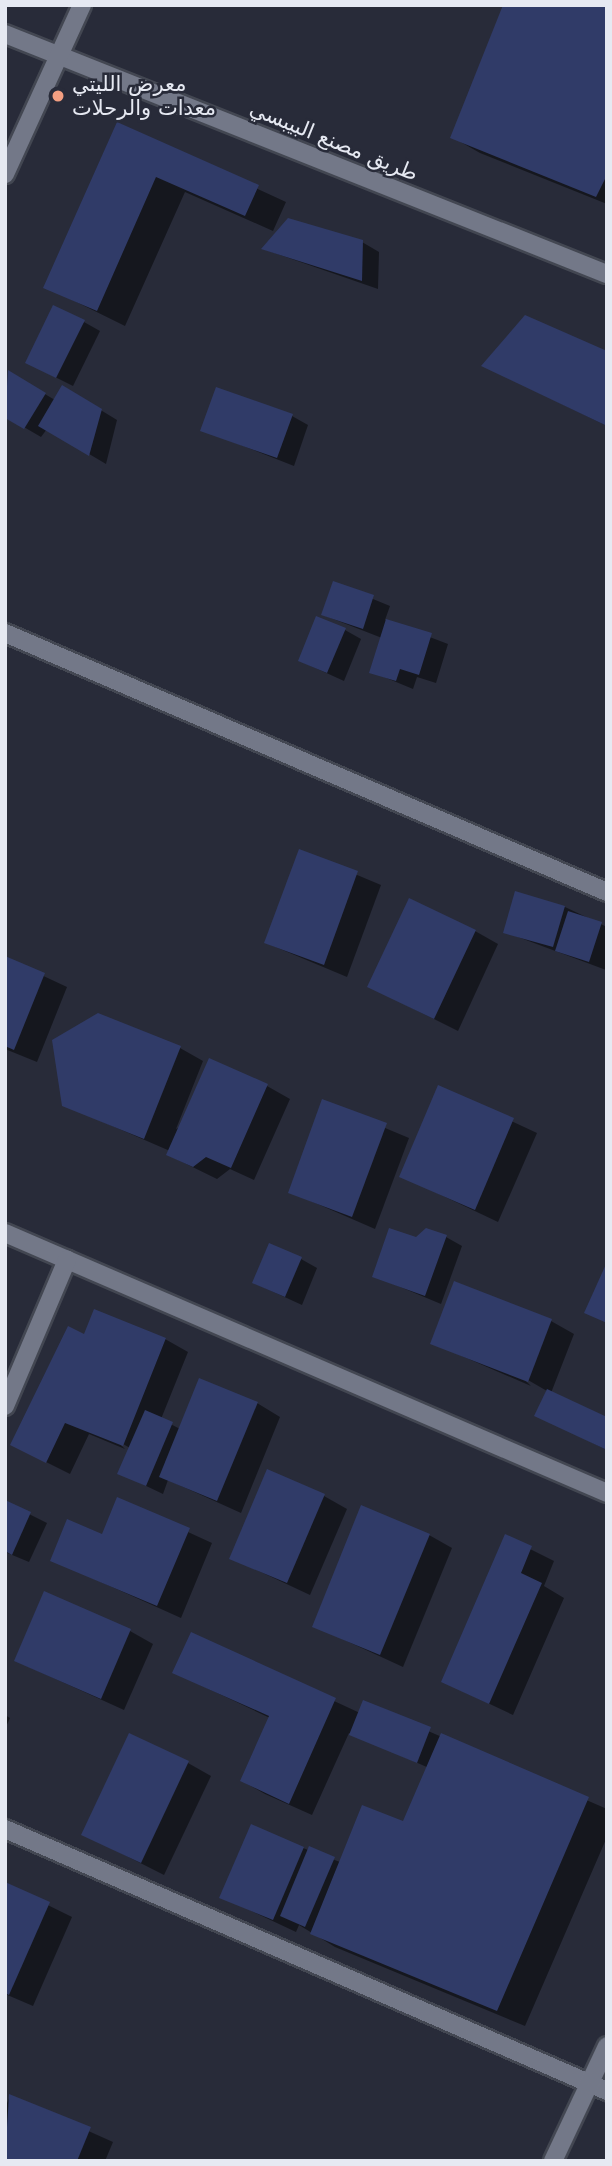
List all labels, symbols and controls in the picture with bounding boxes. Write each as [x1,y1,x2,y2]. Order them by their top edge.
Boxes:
place label: معرض الليتي معدات والرحلات [72,71,216,121]
marker: معرض الليتي معدات والرحلات [50,88,66,104]
street label: طريق مصنع البيبسي [246,96,422,186]

